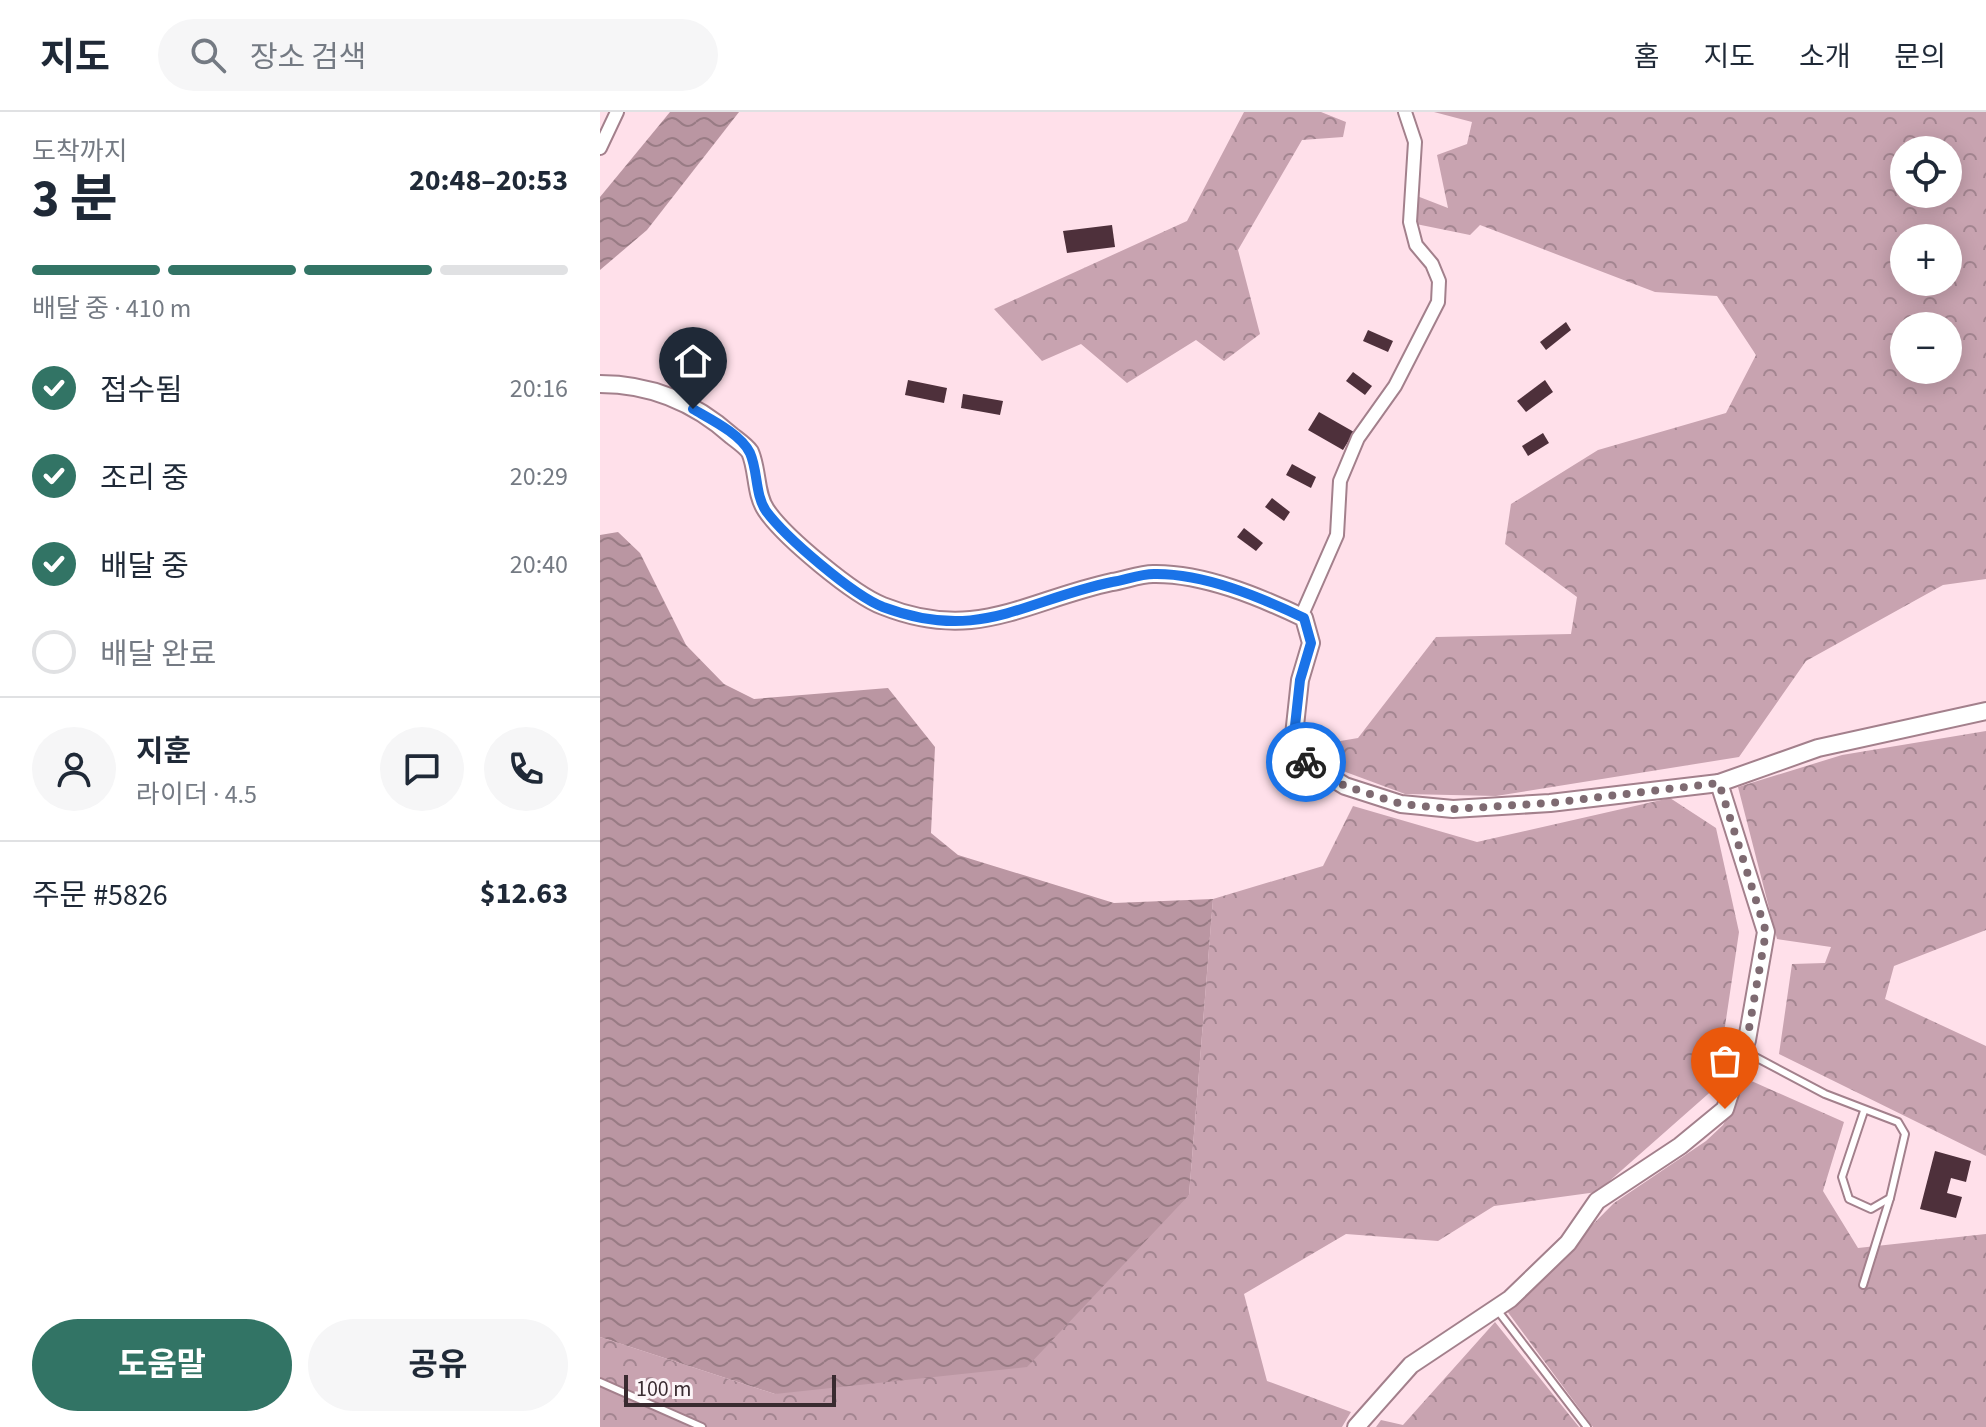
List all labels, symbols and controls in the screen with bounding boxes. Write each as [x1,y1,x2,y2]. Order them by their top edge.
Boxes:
search box [158,19,718,91]
text: 지도 [40,31,110,85]
icon: search [186,33,230,77]
text: 장소 검색 [250,36,366,79]
text: 홈 [1634,37,1659,77]
text: 지도 [1703,37,1755,77]
text: 소개 [1799,37,1850,77]
text: 문의 [1894,37,1946,77]
text: 도착까지 [32,133,128,170]
map controls [1890,136,1962,384]
button: locate [1890,136,1962,208]
text: 20:48–20:53 [409,159,568,202]
text: 3 분 [32,163,118,237]
button: + [1890,224,1962,296]
text: 배달 중 · 410 m [32,290,191,327]
button: − [1890,312,1962,384]
pin [659,327,727,409]
icon: home [671,339,715,383]
icon: check [32,366,76,410]
text: 접수됨 [100,369,183,412]
text: 20:16 [510,370,568,407]
icon: check [32,454,76,498]
text: 조리 중 [100,457,189,500]
text: 20:29 [510,458,568,495]
icon: check [32,542,76,586]
text: 배달 중 [100,545,189,588]
text: 20:40 [510,546,568,583]
text: 배달 완료 [100,633,216,676]
courier [1266,722,1346,802]
button: person [32,727,116,811]
button: chat [380,727,464,811]
button: phone [484,727,568,811]
text: 지훈 [136,730,191,773]
icon: bike [1284,740,1328,784]
text: 라이더 · 4.5 [136,776,257,813]
text: $12.63 [480,872,568,915]
text: 주문 #5826 [32,874,168,917]
pin [1691,1027,1759,1109]
icon: bag [1703,1039,1747,1083]
button: 도움말 [32,1319,292,1411]
button: 공유 [308,1319,568,1411]
scale bar [624,1371,836,1407]
text: 100 m [636,1373,691,1405]

